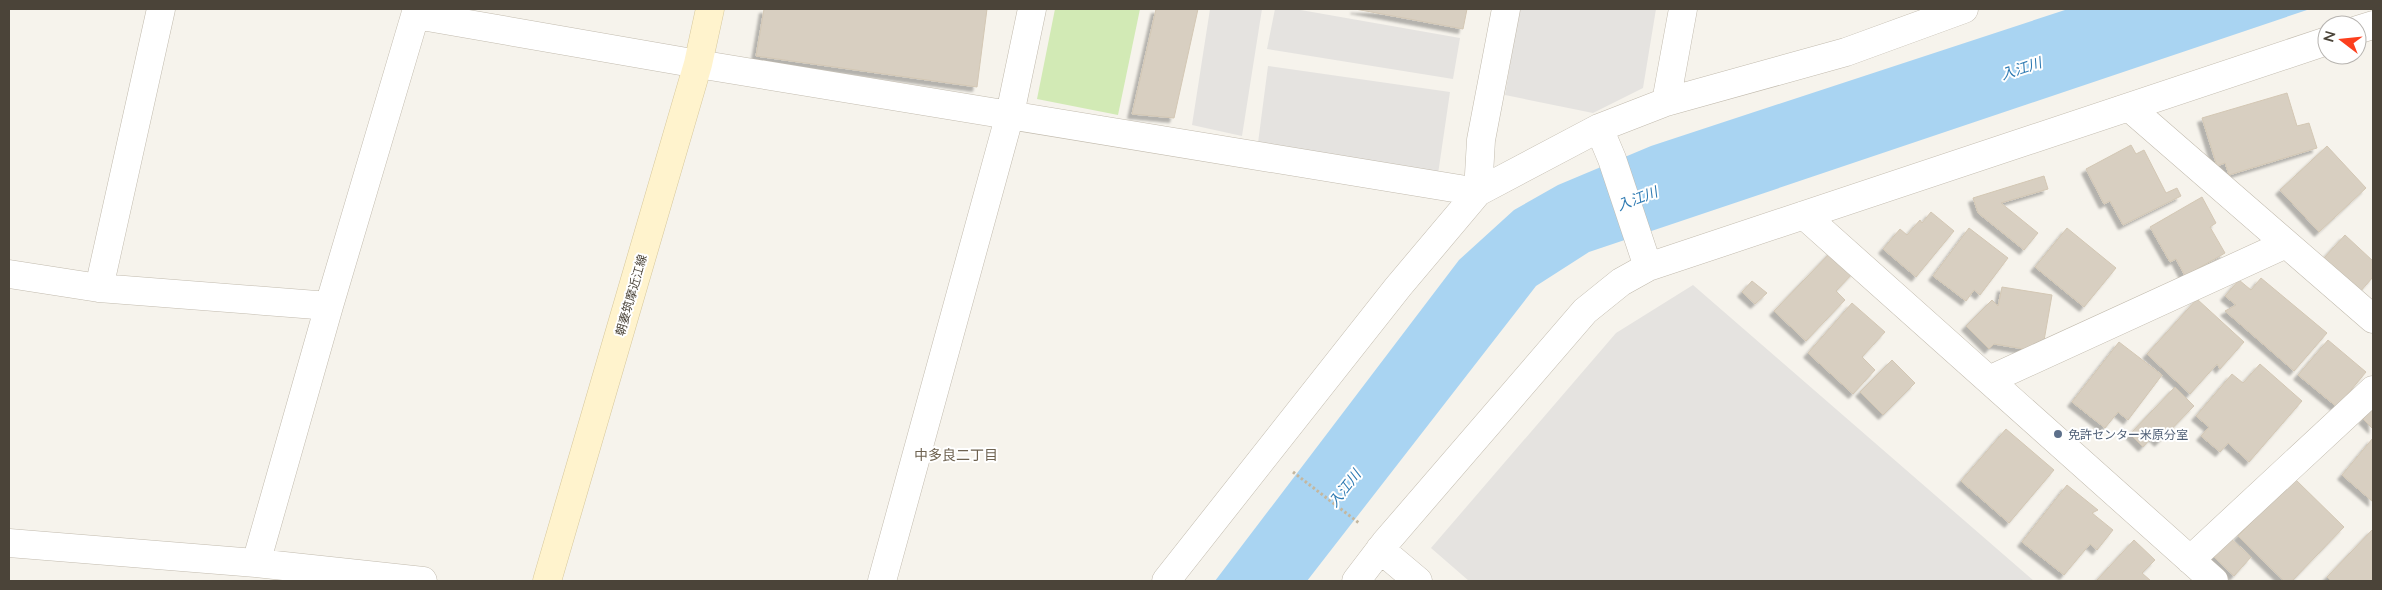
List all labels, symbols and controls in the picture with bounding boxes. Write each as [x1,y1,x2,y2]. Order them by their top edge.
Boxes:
north arrow [2317,15,2367,65]
text: N [2319,29,2339,44]
water label: 入江川 [1998,53,2046,83]
water label: 入江川 [1614,182,1662,213]
street label: 朝妻筑摩近江線 [612,253,650,337]
place label: 免許センター米原分室 [2068,427,2188,442]
marker: 免許センター米原分室 [2052,428,2064,440]
district label: 中多良二丁目 [914,446,998,463]
water label: 入江川 [1324,465,1365,510]

